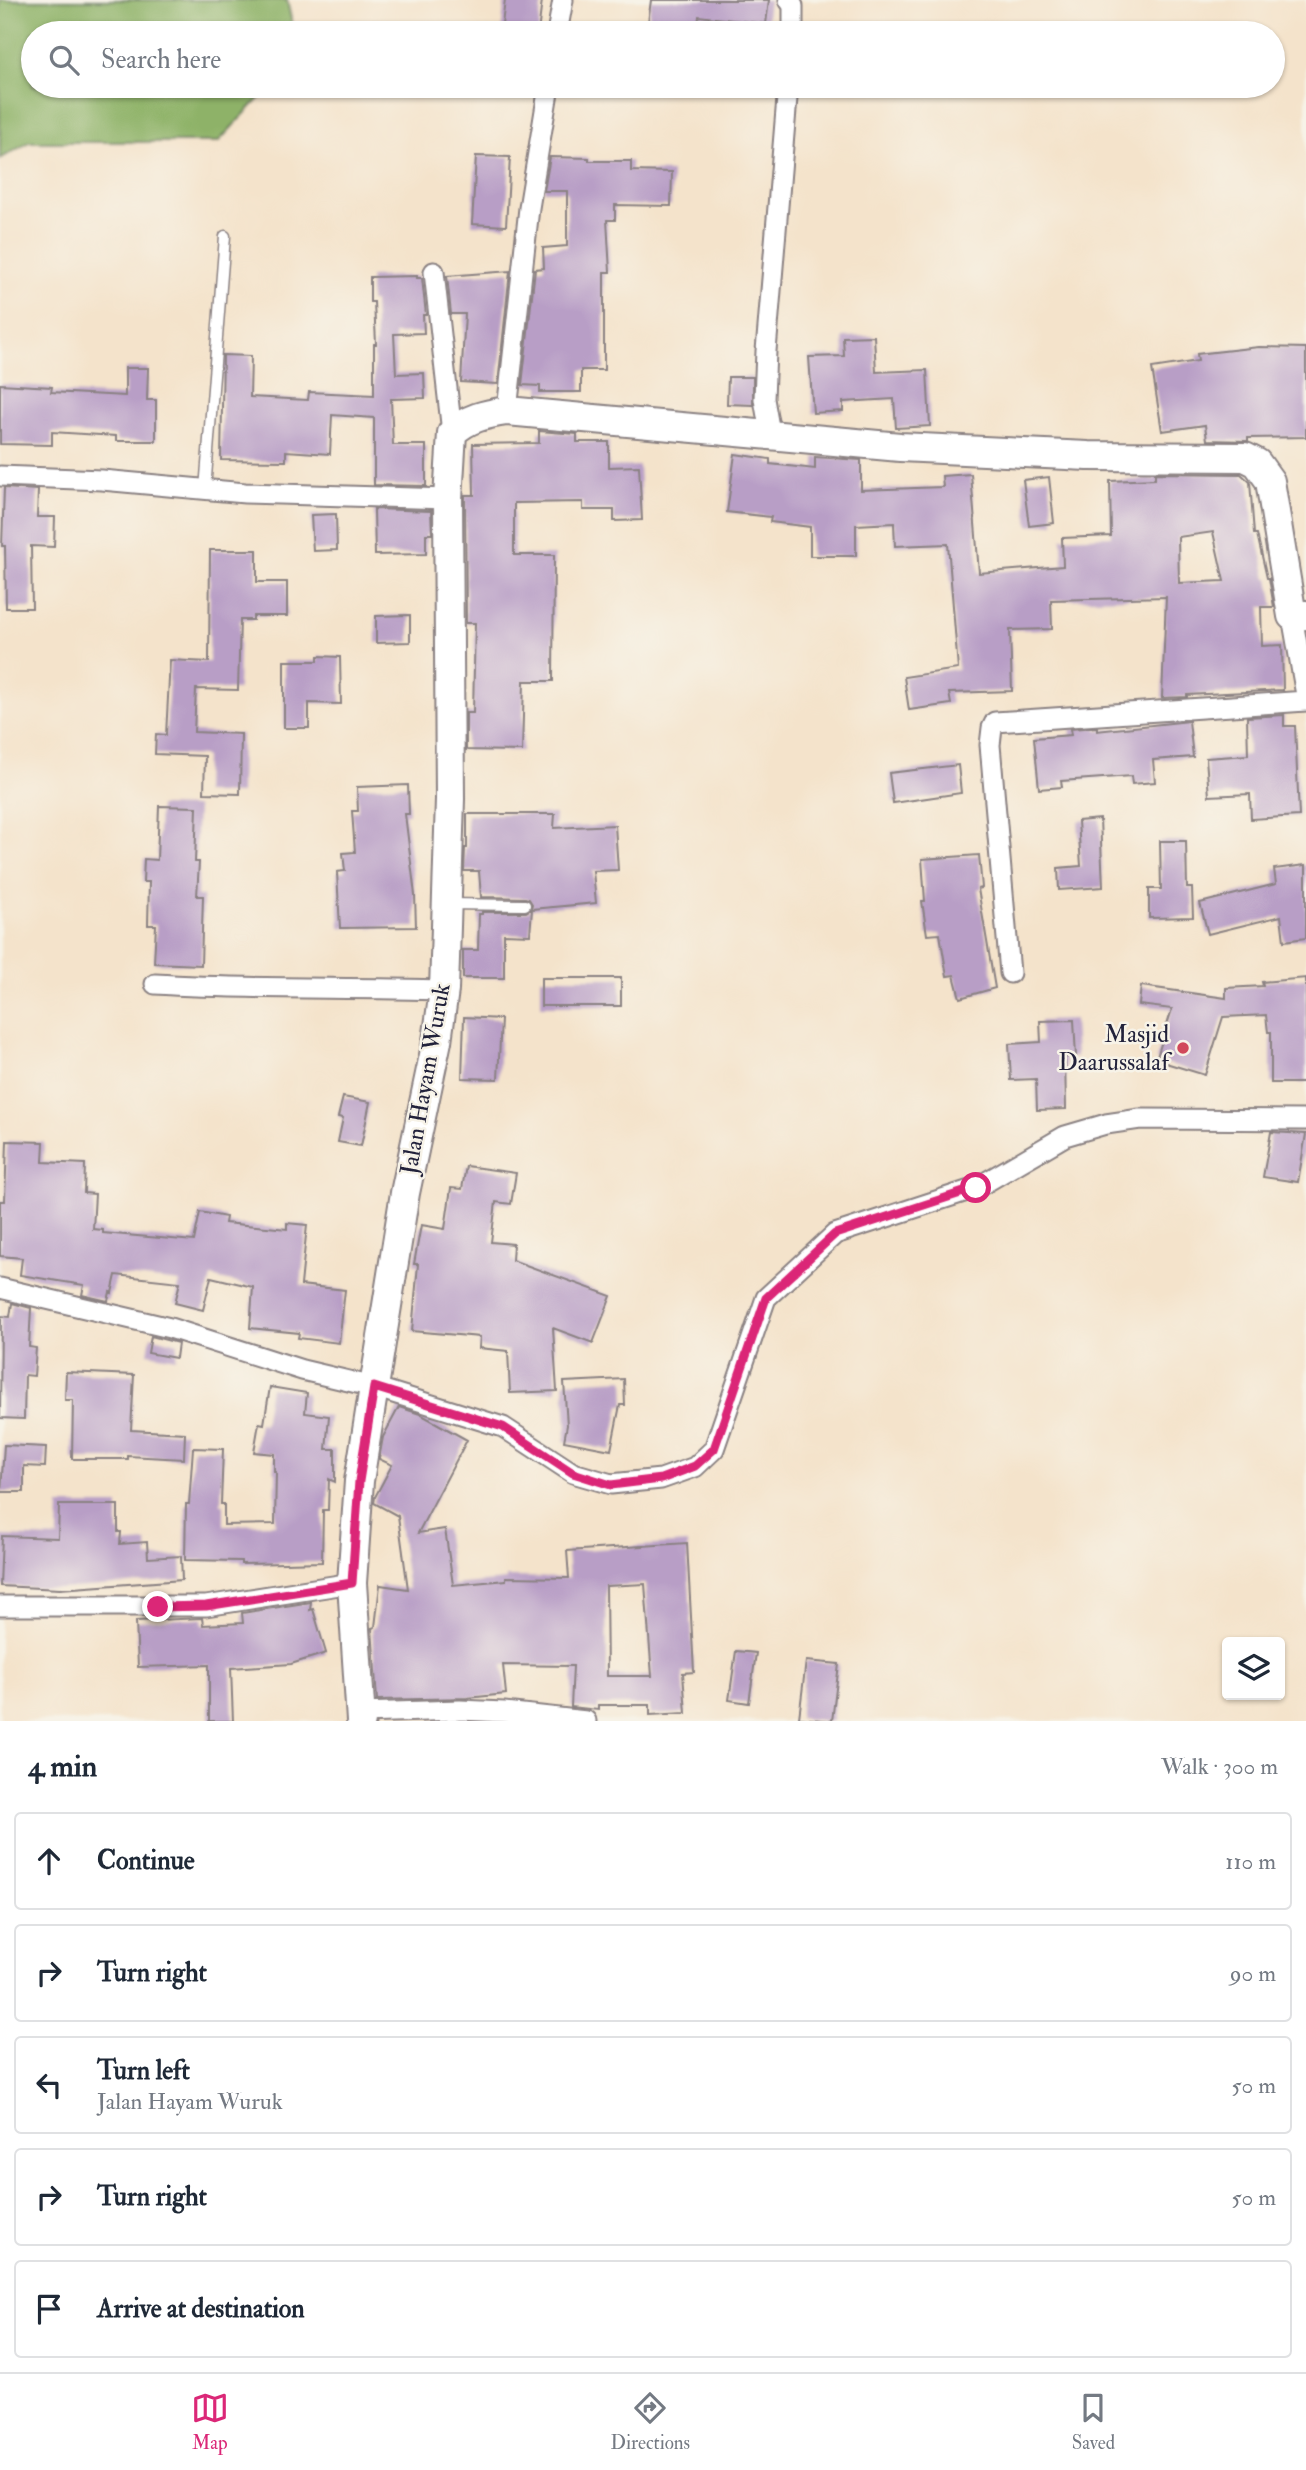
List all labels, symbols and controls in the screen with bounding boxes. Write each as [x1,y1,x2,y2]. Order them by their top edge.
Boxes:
search box [21,21,1285,98]
icon: search [45,41,83,79]
text: Search here [101,44,221,76]
street label: Jalan Hayam Wuruk [393,980,458,1178]
place label: Masjid Daarussalaf [1058,1019,1172,1078]
marker: Masjid Daarussalaf [1175,1040,1191,1056]
route start [960,1172,991,1203]
route end [142,1591,173,1622]
map controls [1222,1637,1285,1700]
button: layers [1222,1637,1285,1700]
text: 4 min [28,1748,97,1785]
text: Walk · 300 m [1161,1752,1278,1781]
icon: ahead [30,1842,68,1880]
text: Continue [97,1845,195,1877]
text: 110 m [1225,1847,1276,1876]
icon: right [30,1954,68,1992]
text: Turn right [97,1957,207,1989]
text: 90 m [1230,1959,1276,1988]
text: Turn left [97,2055,190,2087]
icon: left [30,2066,68,2104]
text: 50 m [1232,2071,1276,2100]
text: Jalan Hayam Wuruk [97,2087,283,2116]
icon: right [30,2178,68,2216]
text: Turn right [97,2181,207,2213]
text: 50 m [1232,2183,1276,2212]
icon: arrive [30,2290,68,2328]
text: Arrive at destination [97,2293,305,2325]
tab: Map [191,2389,229,2455]
tab: Directions [610,2389,690,2455]
tab: Saved [1072,2389,1115,2455]

